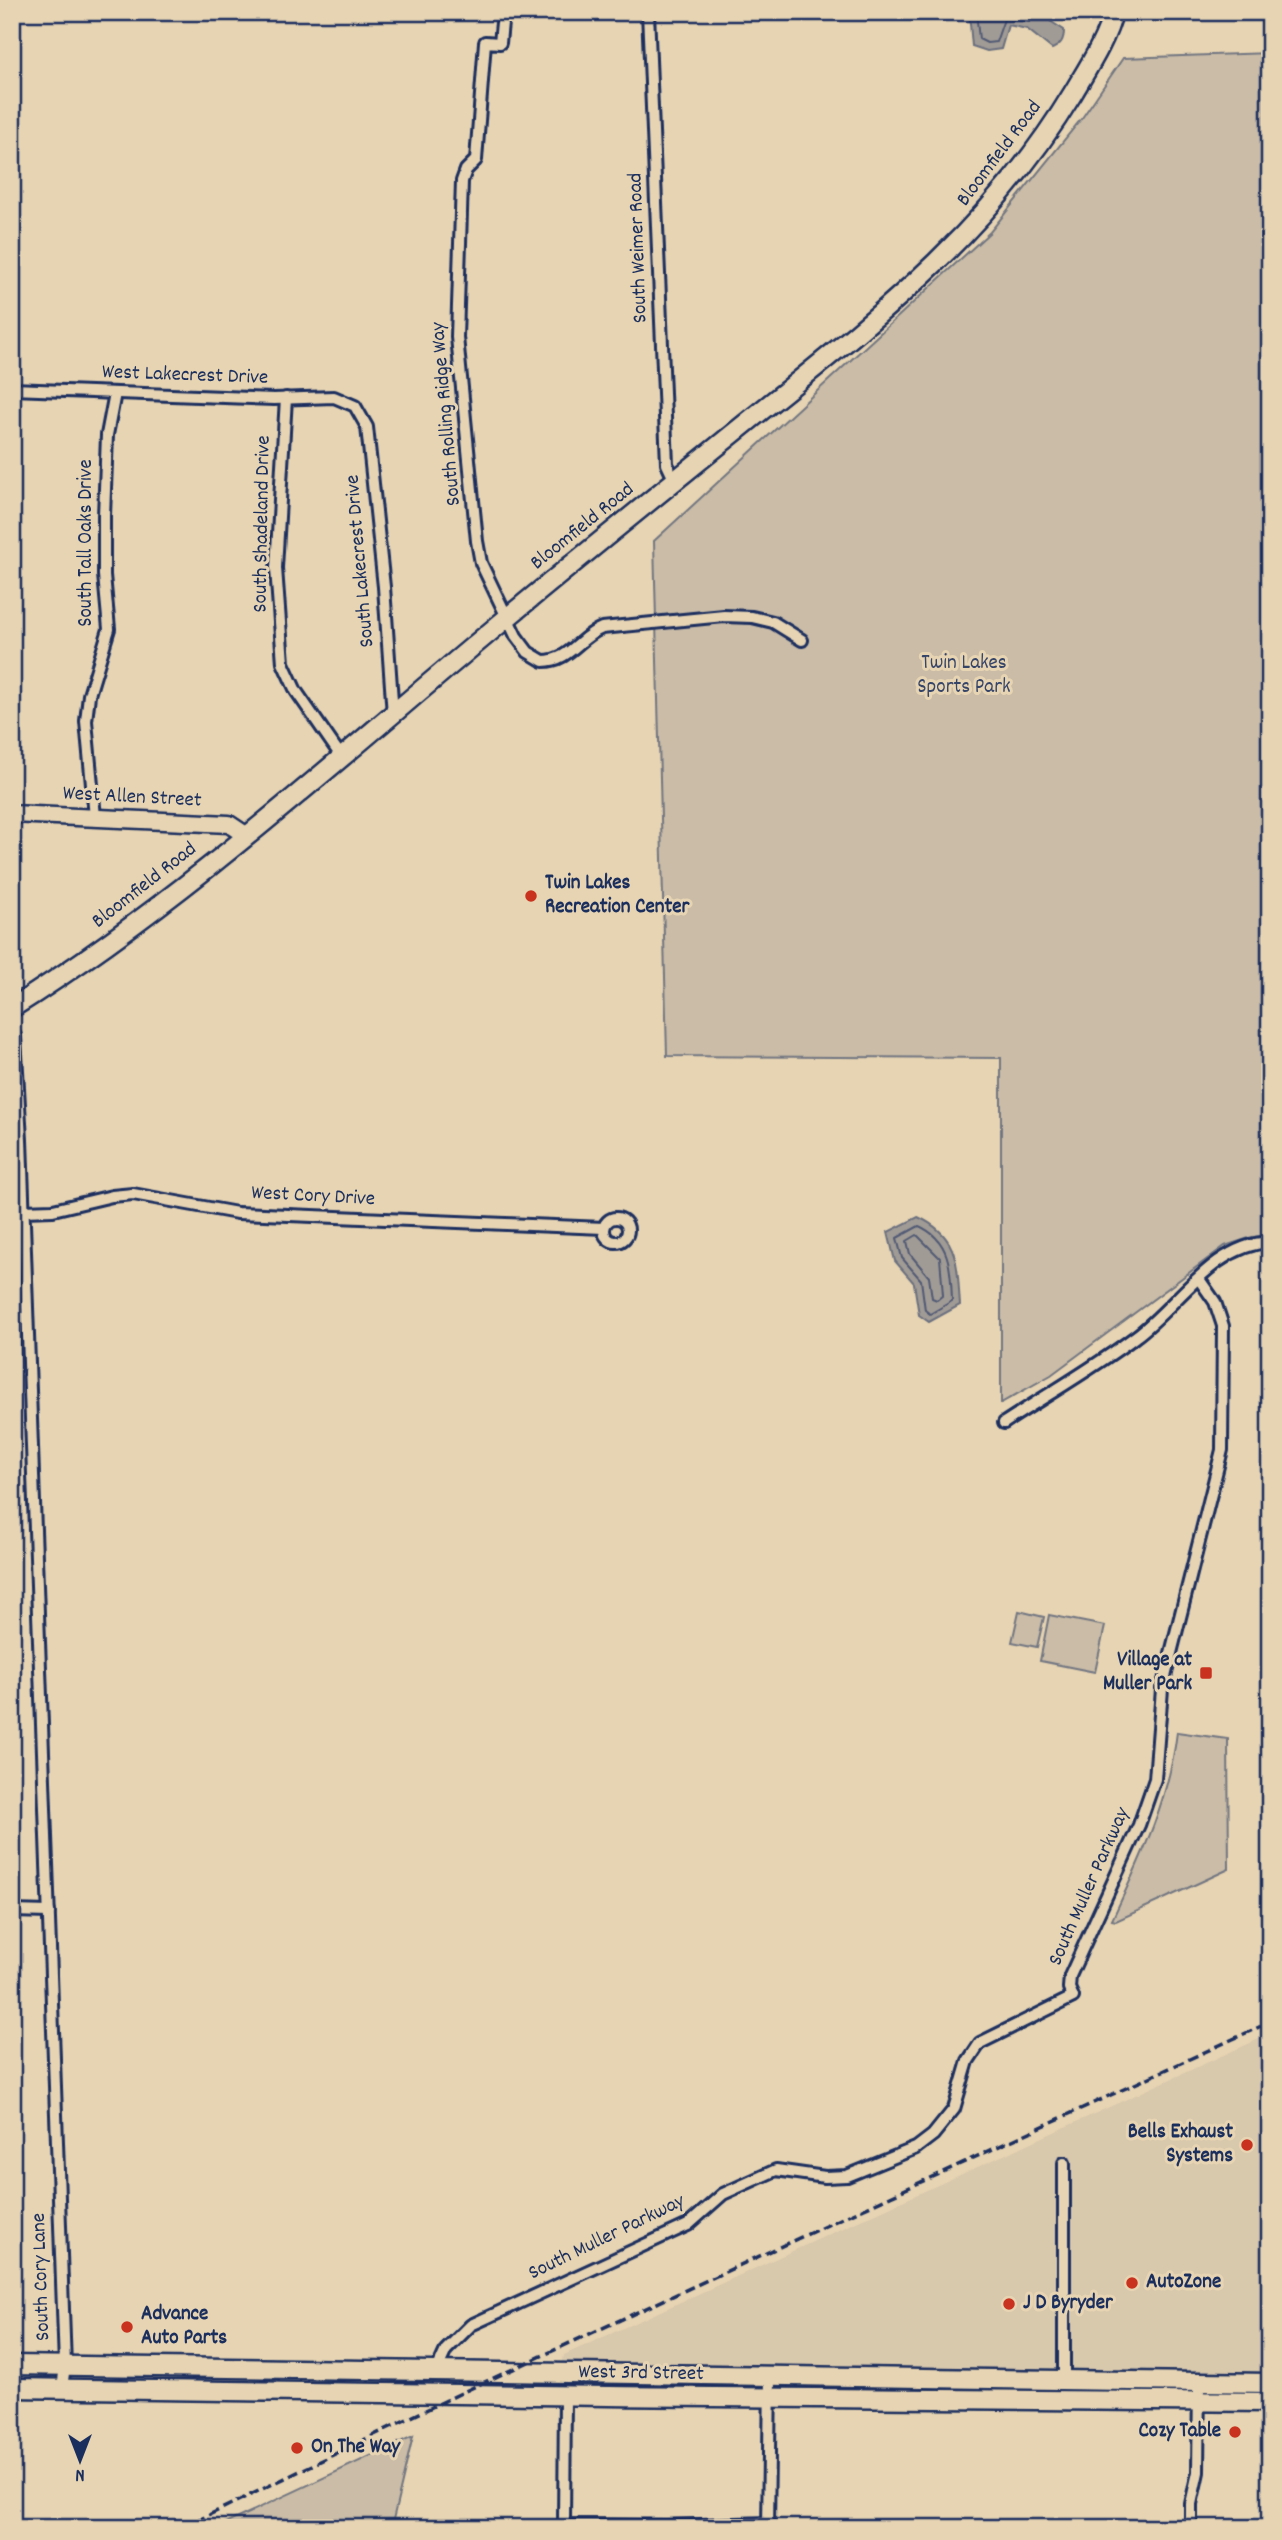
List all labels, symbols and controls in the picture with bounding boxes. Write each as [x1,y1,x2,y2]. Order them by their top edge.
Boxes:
street label: Bloomfield Road [950,95,1050,213]
street label: South Weimer Road [621,172,657,324]
street label: South Rolling Ridge Way [424,320,470,507]
street label: West Lakecrest Drive [101,358,269,394]
street label: South Shadeland Drive [246,435,280,613]
street label: South Tall Oaks Drive [72,459,102,627]
street label: South Lakecrest Drive [338,473,384,649]
street label: Bloomfield Road [525,476,641,578]
park label: Twin Lakes Sports Park [917,649,1011,703]
street label: West Allen Street [62,779,202,817]
street label: Bloomfield Road [86,835,204,937]
place label: Twin Lakes Recreation Center [545,869,691,923]
marker: Twin Lakes Recreation Center [523,888,539,904]
street label: West Cory Drive [250,1179,376,1215]
place label: Village at Muller Park [1103,1646,1192,1700]
marker: Village at Muller Park [1198,1665,1214,1681]
street label: South Muller Parkway [1042,1802,1139,1971]
place label: Bells Exhaust Systems [1128,2118,1233,2172]
marker: Bells Exhaust Systems [1239,2137,1255,2153]
street label: South Muller Parkway [524,2187,691,2289]
street label: South Cory Lane [25,2212,59,2342]
place label: AutoZone [1146,2268,1221,2298]
marker: AutoZone [1124,2275,1140,2291]
place label: J D Byryder [1023,2289,1114,2319]
marker: J D Byryder [1001,2296,1017,2312]
place label: Advance Auto Parts [141,2300,227,2354]
marker: Advance Auto Parts [119,2319,135,2335]
street label: West 3rd Street [578,2358,704,2390]
place label: Cozy Table [1138,2417,1221,2447]
north arrow [46,2424,116,2494]
marker: Cozy Table [1227,2424,1243,2440]
place label: On The Way [311,2433,402,2463]
marker: On The Way [289,2440,305,2456]
text: N [75,2460,85,2487]

